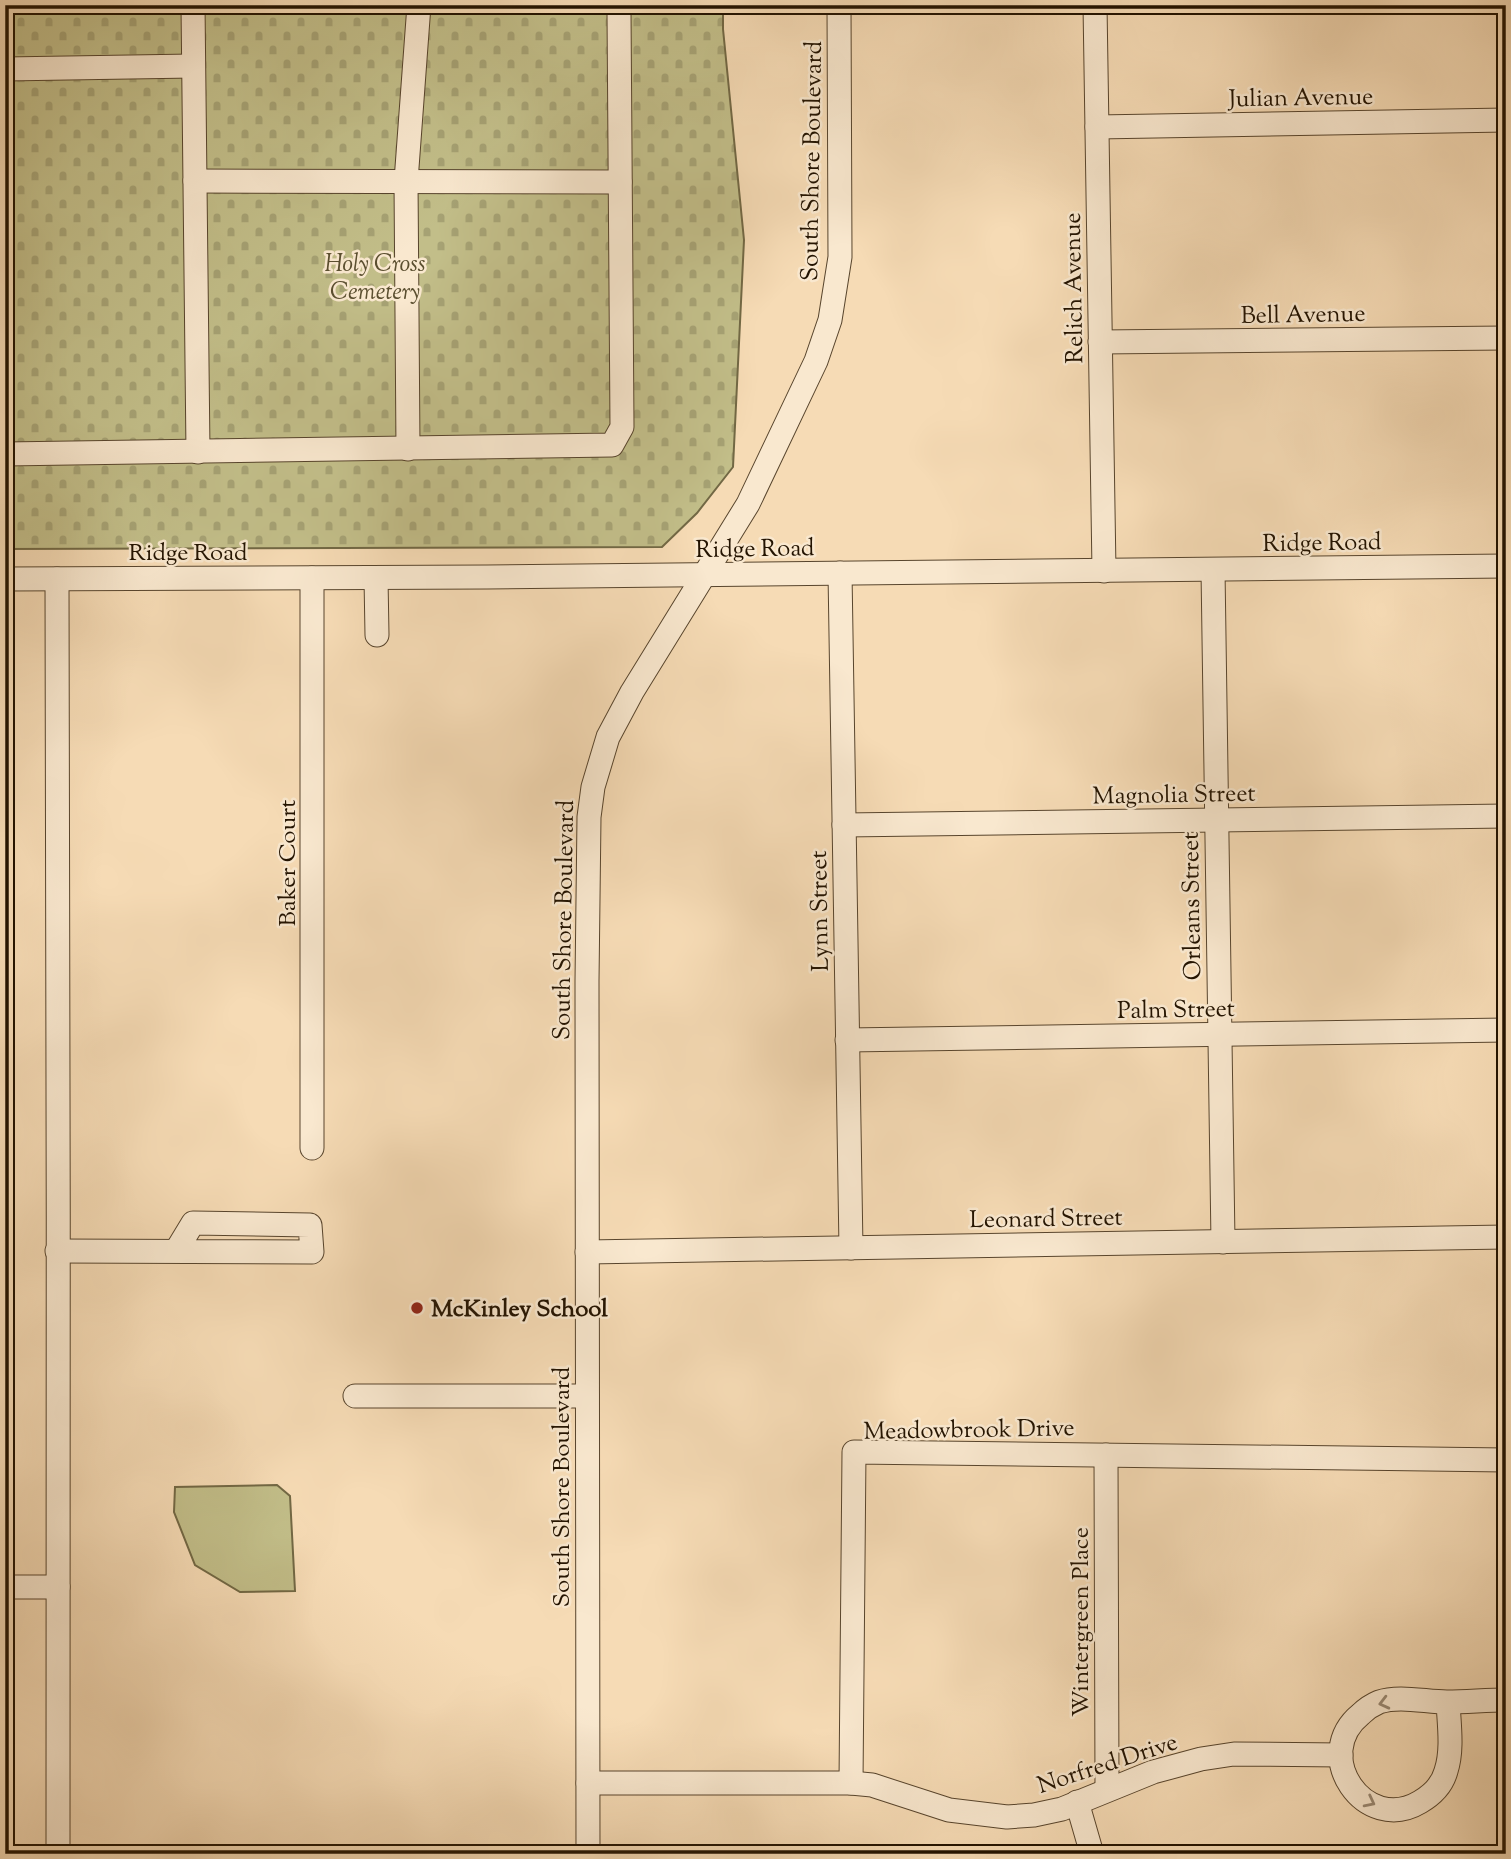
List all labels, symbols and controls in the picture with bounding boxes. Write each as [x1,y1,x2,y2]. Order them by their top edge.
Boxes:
street label: South Shore Boulevard [794,40,832,282]
street label: Julian Avenue [1226,81,1374,117]
street label: Relich Avenue [1057,212,1093,364]
park label: Holy Cross Cemetery [324,248,426,310]
street label: Bell Avenue [1240,298,1366,334]
street label: Ridge Road [1262,526,1382,562]
street label: Ridge Road [695,532,815,568]
street label: Ridge Road [128,537,248,571]
street label: Magnolia Street [1092,778,1256,814]
street label: South Shore Boulevard [546,799,584,1041]
street label: Baker Court [272,800,306,926]
street label: Orleans Street [1175,831,1211,981]
street label: Lynn Street [803,850,839,972]
street label: Palm Street [1117,993,1235,1029]
street label: Leonard Street [969,1202,1123,1238]
place label: McKinley School [431,1293,608,1327]
marker: McKinley School [409,1300,425,1316]
street label: South Shore Boulevard [546,1366,580,1607]
street label: Meadowbrook Drive [863,1412,1075,1450]
street label: Wintergreen Place [1065,1527,1099,1717]
one-way arrow [1378,1695,1390,1709]
street label: Norfred Drive [1033,1726,1182,1804]
one-way arrow [1363,1793,1375,1807]

